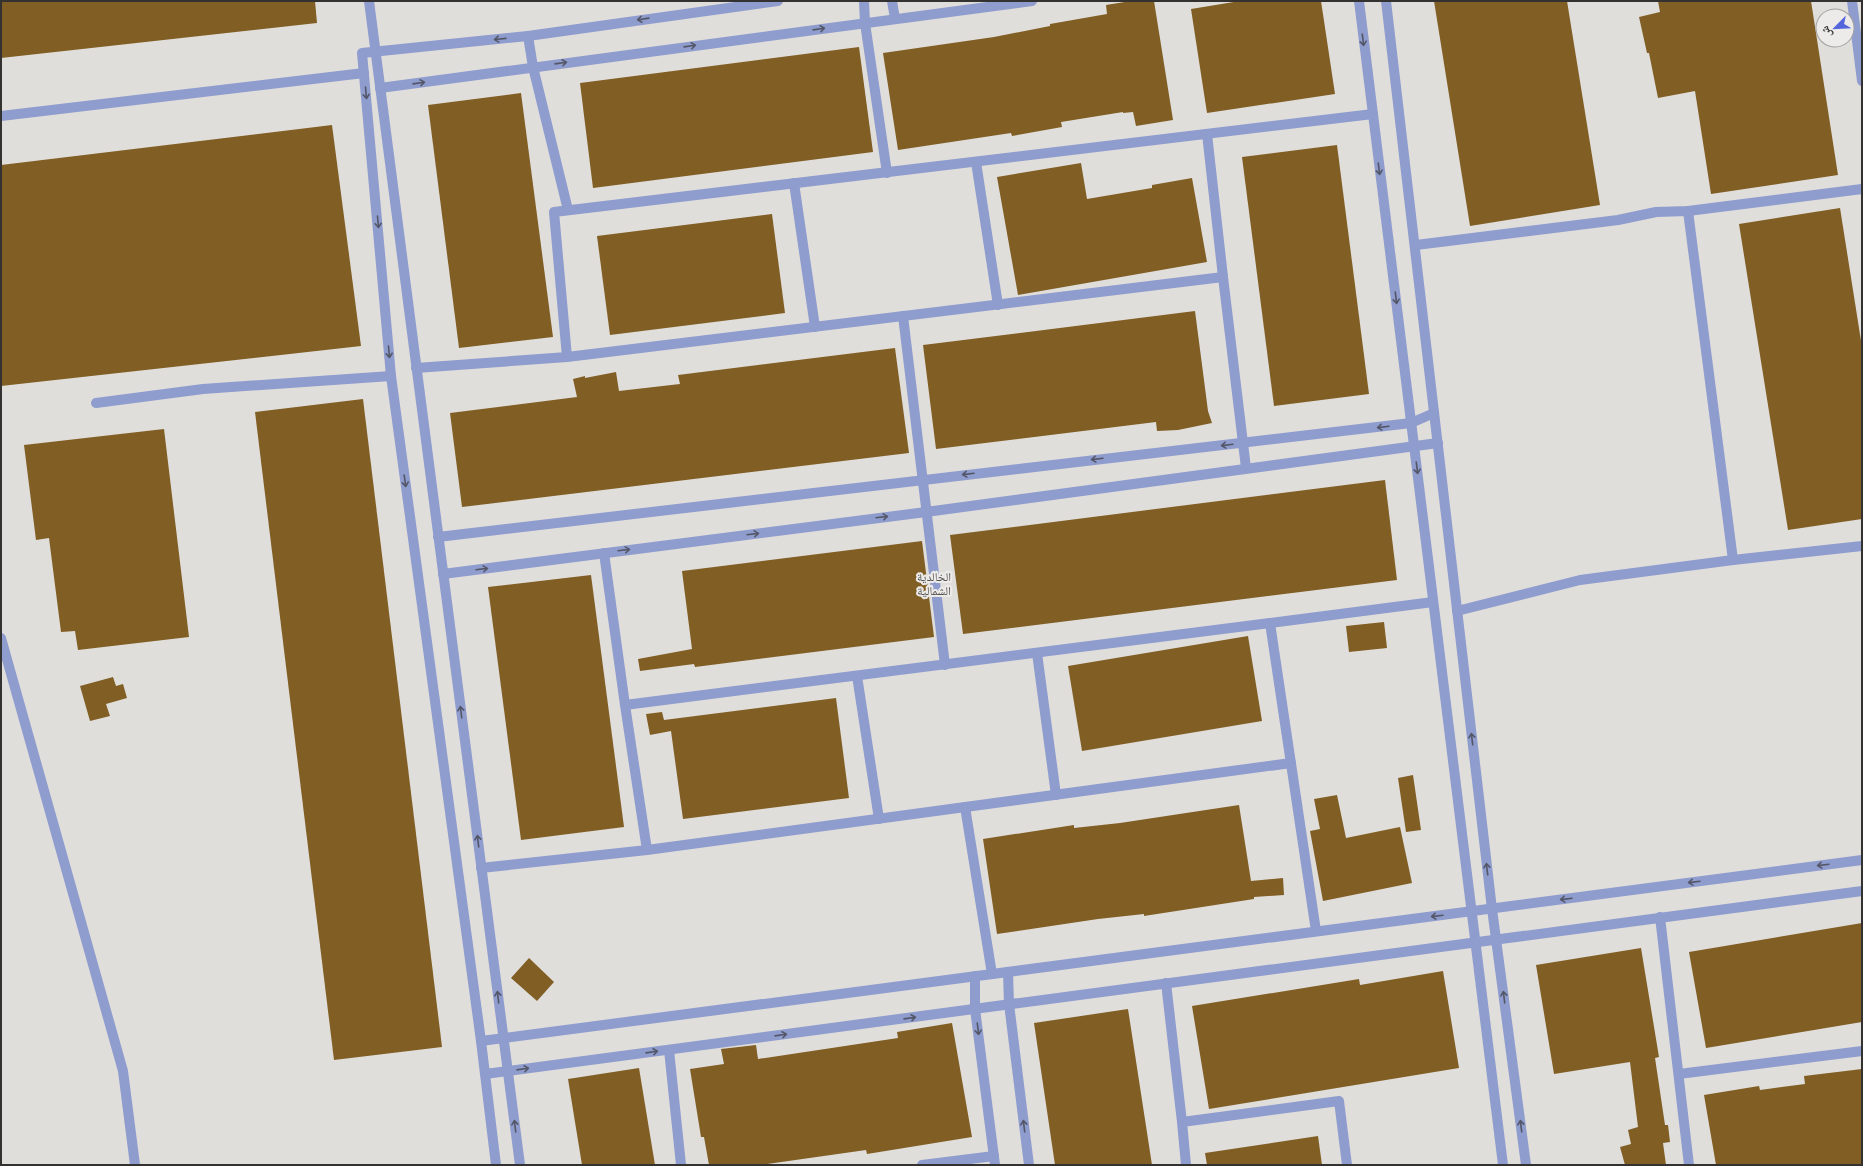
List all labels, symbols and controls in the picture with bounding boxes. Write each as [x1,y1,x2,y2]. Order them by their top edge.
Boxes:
north arrow [1815,8,1855,48]
one-way arrow [636,15,649,23]
text: ش [1818,23,1836,40]
one-way arrow [812,25,825,33]
one-way arrow [1359,33,1367,46]
one-way arrow [494,35,507,42]
one-way arrow [683,42,696,50]
one-way arrow [554,60,567,67]
one-way arrow [412,79,425,86]
one-way arrow [363,86,370,99]
one-way arrow [1376,162,1383,175]
one-way arrow [374,215,381,228]
one-way arrow [1392,291,1399,304]
one-way arrow [386,345,393,358]
one-way arrow [1377,423,1390,430]
one-way arrow [1220,441,1233,448]
one-way arrow [1091,456,1104,463]
one-way arrow [1413,461,1421,474]
one-way arrow [962,470,975,478]
one-way arrow [402,474,409,487]
one-way arrow [875,513,888,521]
one-way arrow [746,530,759,538]
one-way arrow [617,546,630,554]
one-way arrow [475,565,488,573]
district label: الخالدية الشمالية [917,570,951,598]
one-way arrow [457,706,465,719]
one-way arrow [1468,733,1476,746]
one-way arrow [474,835,482,848]
one-way arrow [1817,861,1830,869]
one-way arrow [1483,862,1491,875]
one-way arrow [1688,878,1701,886]
one-way arrow [1559,895,1572,903]
one-way arrow [1431,912,1444,920]
one-way arrow [494,991,502,1004]
one-way arrow [1500,991,1508,1004]
one-way arrow [903,1014,916,1021]
one-way arrow [974,1022,982,1035]
one-way arrow [774,1031,787,1039]
one-way arrow [645,1048,658,1056]
one-way arrow [516,1065,529,1073]
one-way arrow [511,1120,519,1133]
one-way arrow [1020,1120,1028,1133]
one-way arrow [1517,1120,1524,1133]

